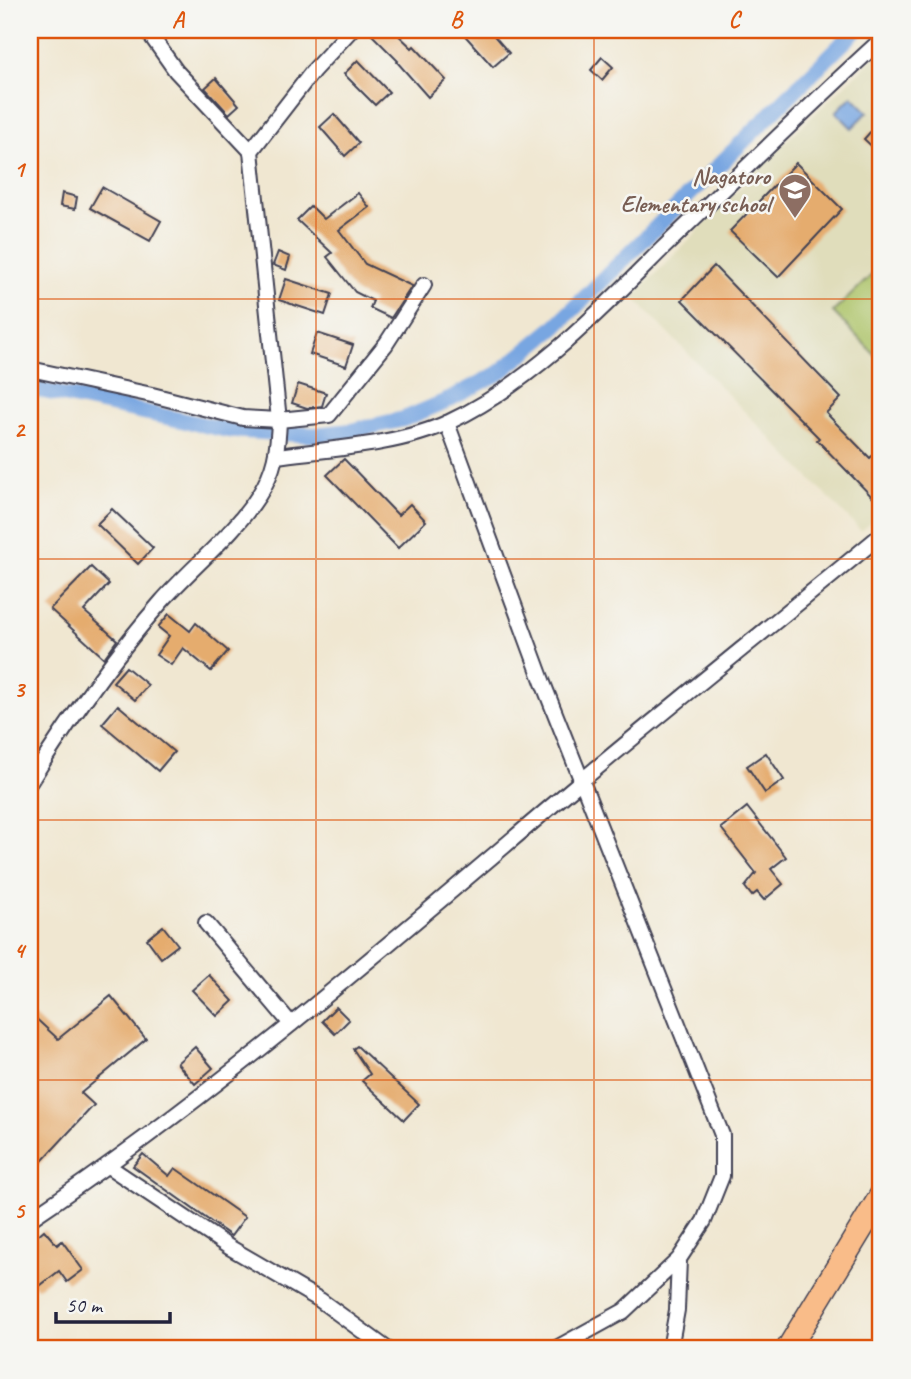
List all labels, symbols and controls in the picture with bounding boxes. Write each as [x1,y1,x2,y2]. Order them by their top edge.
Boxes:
text: A [172,5,186,34]
text: B [450,5,464,34]
text: C [729,5,743,34]
text: 1 [14,155,27,184]
place label: Nagatoro Elementary school [621,161,775,219]
school or university icon: Nagatoro Elementary school [776,171,814,220]
text: 2 [14,415,27,444]
text: 3 [14,675,27,704]
text: 4 [14,936,27,965]
text: 5 [14,1196,26,1225]
scale bar [56,1281,170,1325]
text: 50 m [66,1292,104,1318]

